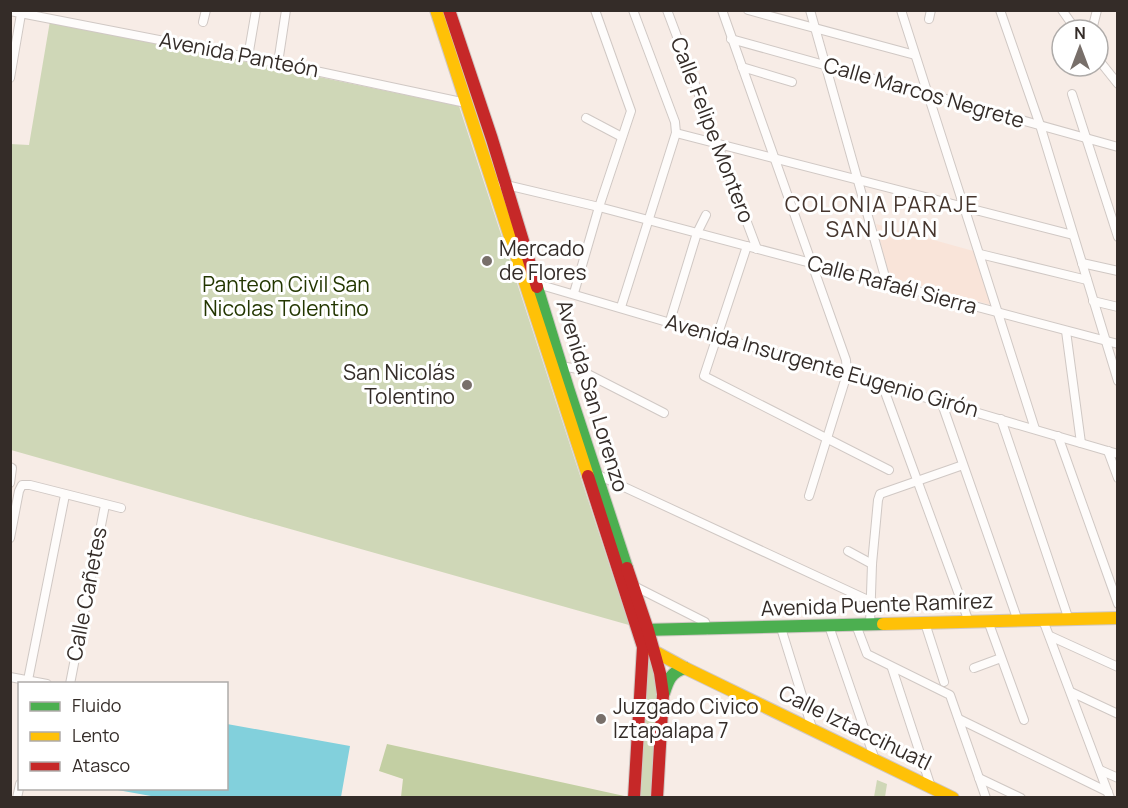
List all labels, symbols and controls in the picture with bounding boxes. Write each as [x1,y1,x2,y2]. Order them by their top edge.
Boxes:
north arrow [1050,18,1110,78]
text: N [1074,22,1086,44]
street label: Avenida Panteón [157,25,321,83]
street label: Calle Felipe Montero [665,33,761,227]
street label: Calle Marcos Negrete [821,50,1028,134]
district label: COLONIA PARAJE SAN JUAN [785,189,979,244]
place label: Mercado de Flores [499,234,586,286]
street label: Calle Rafaél Sierra [804,248,980,320]
marker: Mercado de Flores [480,254,494,268]
park label: Panteon Civil San Nicolas Tolentino [202,270,370,322]
street label: Avenida San Lorenzo [550,296,635,495]
street label: Avenida Insurgente Eugenio Girón [662,307,982,423]
place label: San Nicolás Tolentino [343,358,455,410]
marker: San Nicolás Tolentino [460,378,474,392]
street label: Calle Cañetes [59,525,113,663]
street label: Avenida Puente Ramírez [760,586,994,622]
street label: Calle Iztaccihuatl [774,678,936,776]
legend [18,682,228,790]
place label: Juzgado Civico Iztapalapa 7 [613,692,759,744]
text: Fluido [72,693,121,717]
marker: Juzgado Civico Iztapalapa 7 [594,712,608,726]
text: Lento [72,723,120,747]
text: Atasco [72,753,130,777]

